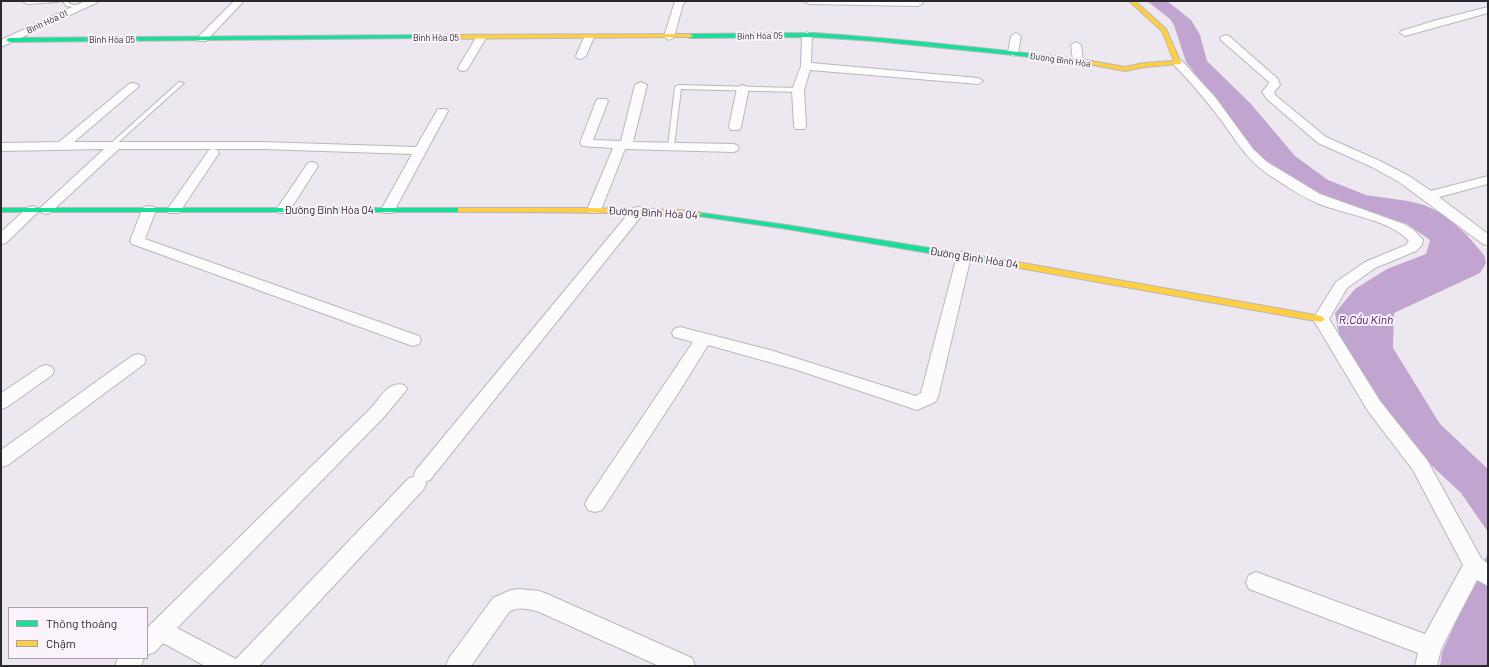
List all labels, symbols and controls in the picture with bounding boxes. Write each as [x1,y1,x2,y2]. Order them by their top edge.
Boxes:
street label: Bình Hòa 01 [25,8,69,36]
street label: Bình Hòa 05 [737,30,783,42]
street label: Bình Hòa 05 [413,33,459,43]
street label: Bình Hòa 05 [89,35,135,45]
street label: Đường Bình Hòa [1029,50,1091,70]
street label: Đường Bình Hòa 04 [284,203,374,217]
street label: Đường Bình Hòa 04 [608,204,698,222]
street label: Đường Bình Hòa 04 [929,244,1019,272]
water label: R.Cầu Kinh [1339,313,1393,327]
legend [8,607,148,659]
text: Thông thoáng [46,616,117,630]
text: Chậm [46,636,76,650]

